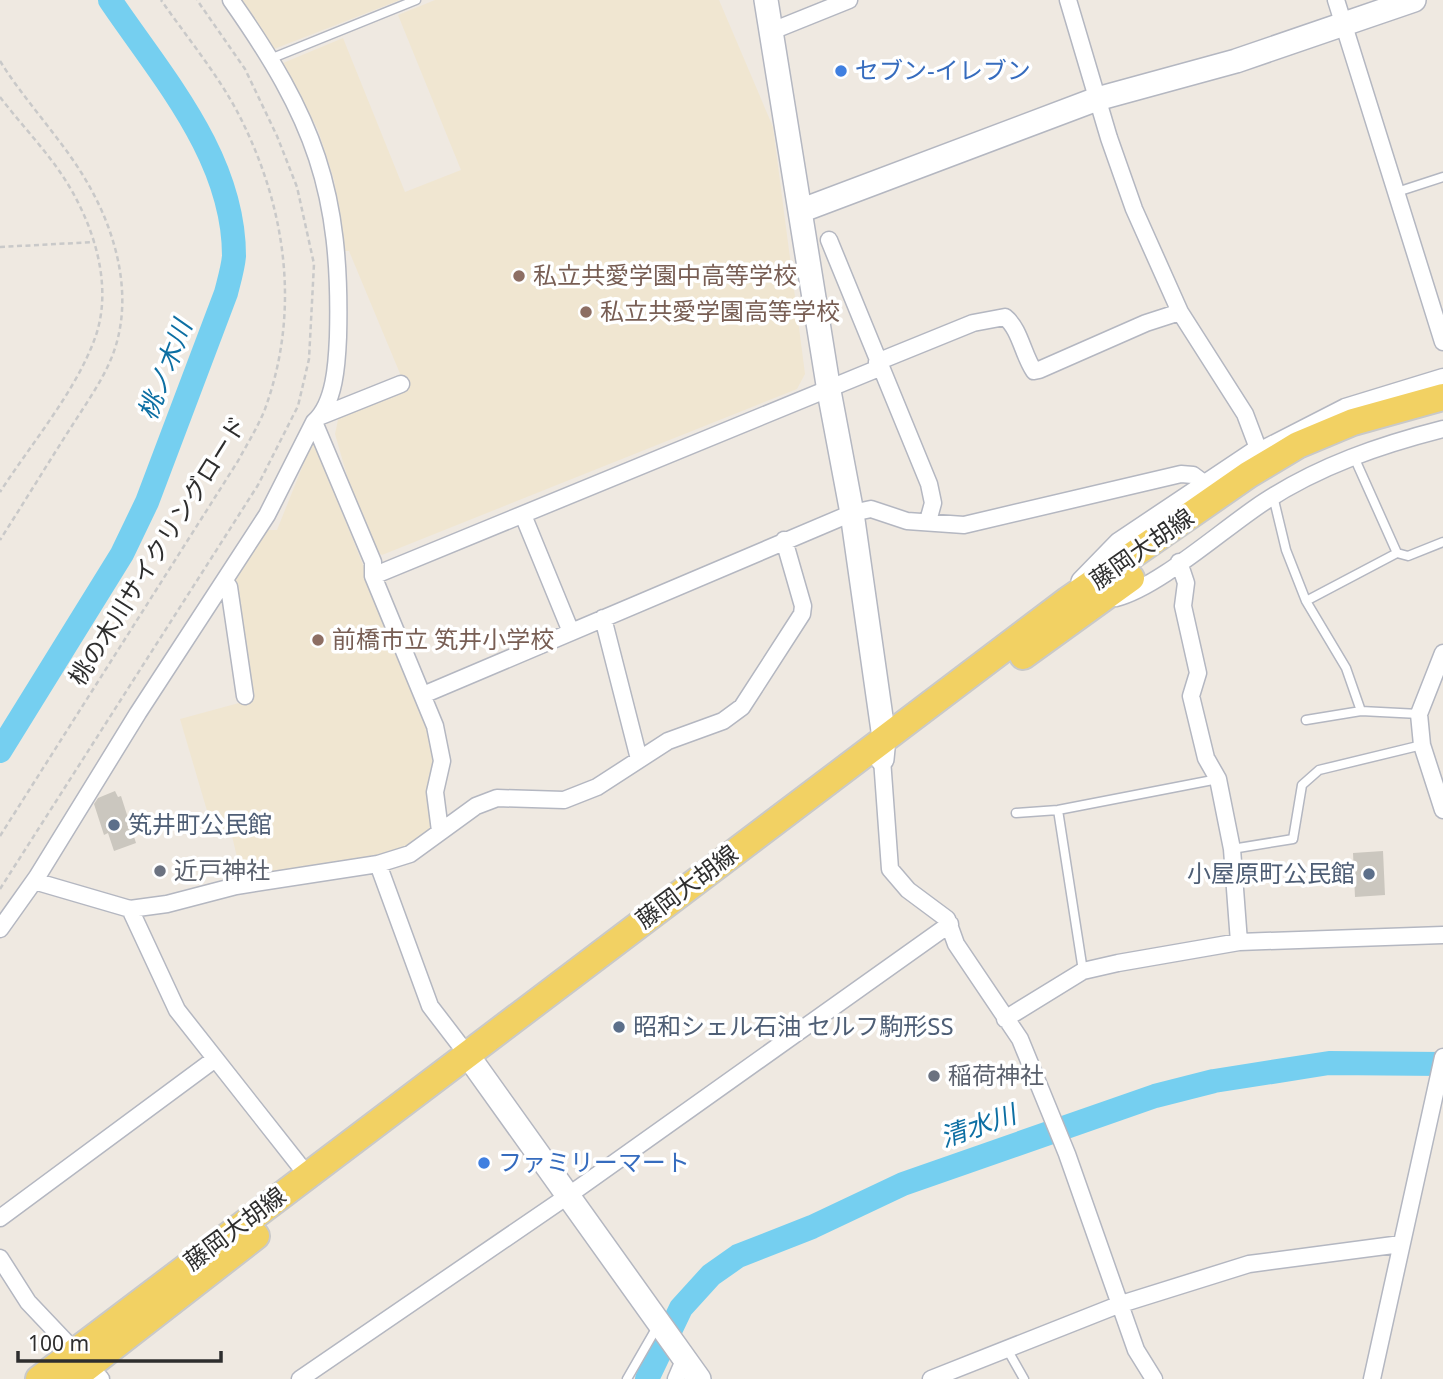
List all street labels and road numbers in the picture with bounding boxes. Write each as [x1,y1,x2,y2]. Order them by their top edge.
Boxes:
street label: 桃の木川サイクリングロード [60,409,253,691]
street label: 藤岡大胡線 [1083,500,1200,596]
street label: 藤岡大胡線 [628,837,744,935]
street label: 藤岡大胡線 [176,1179,292,1277]

